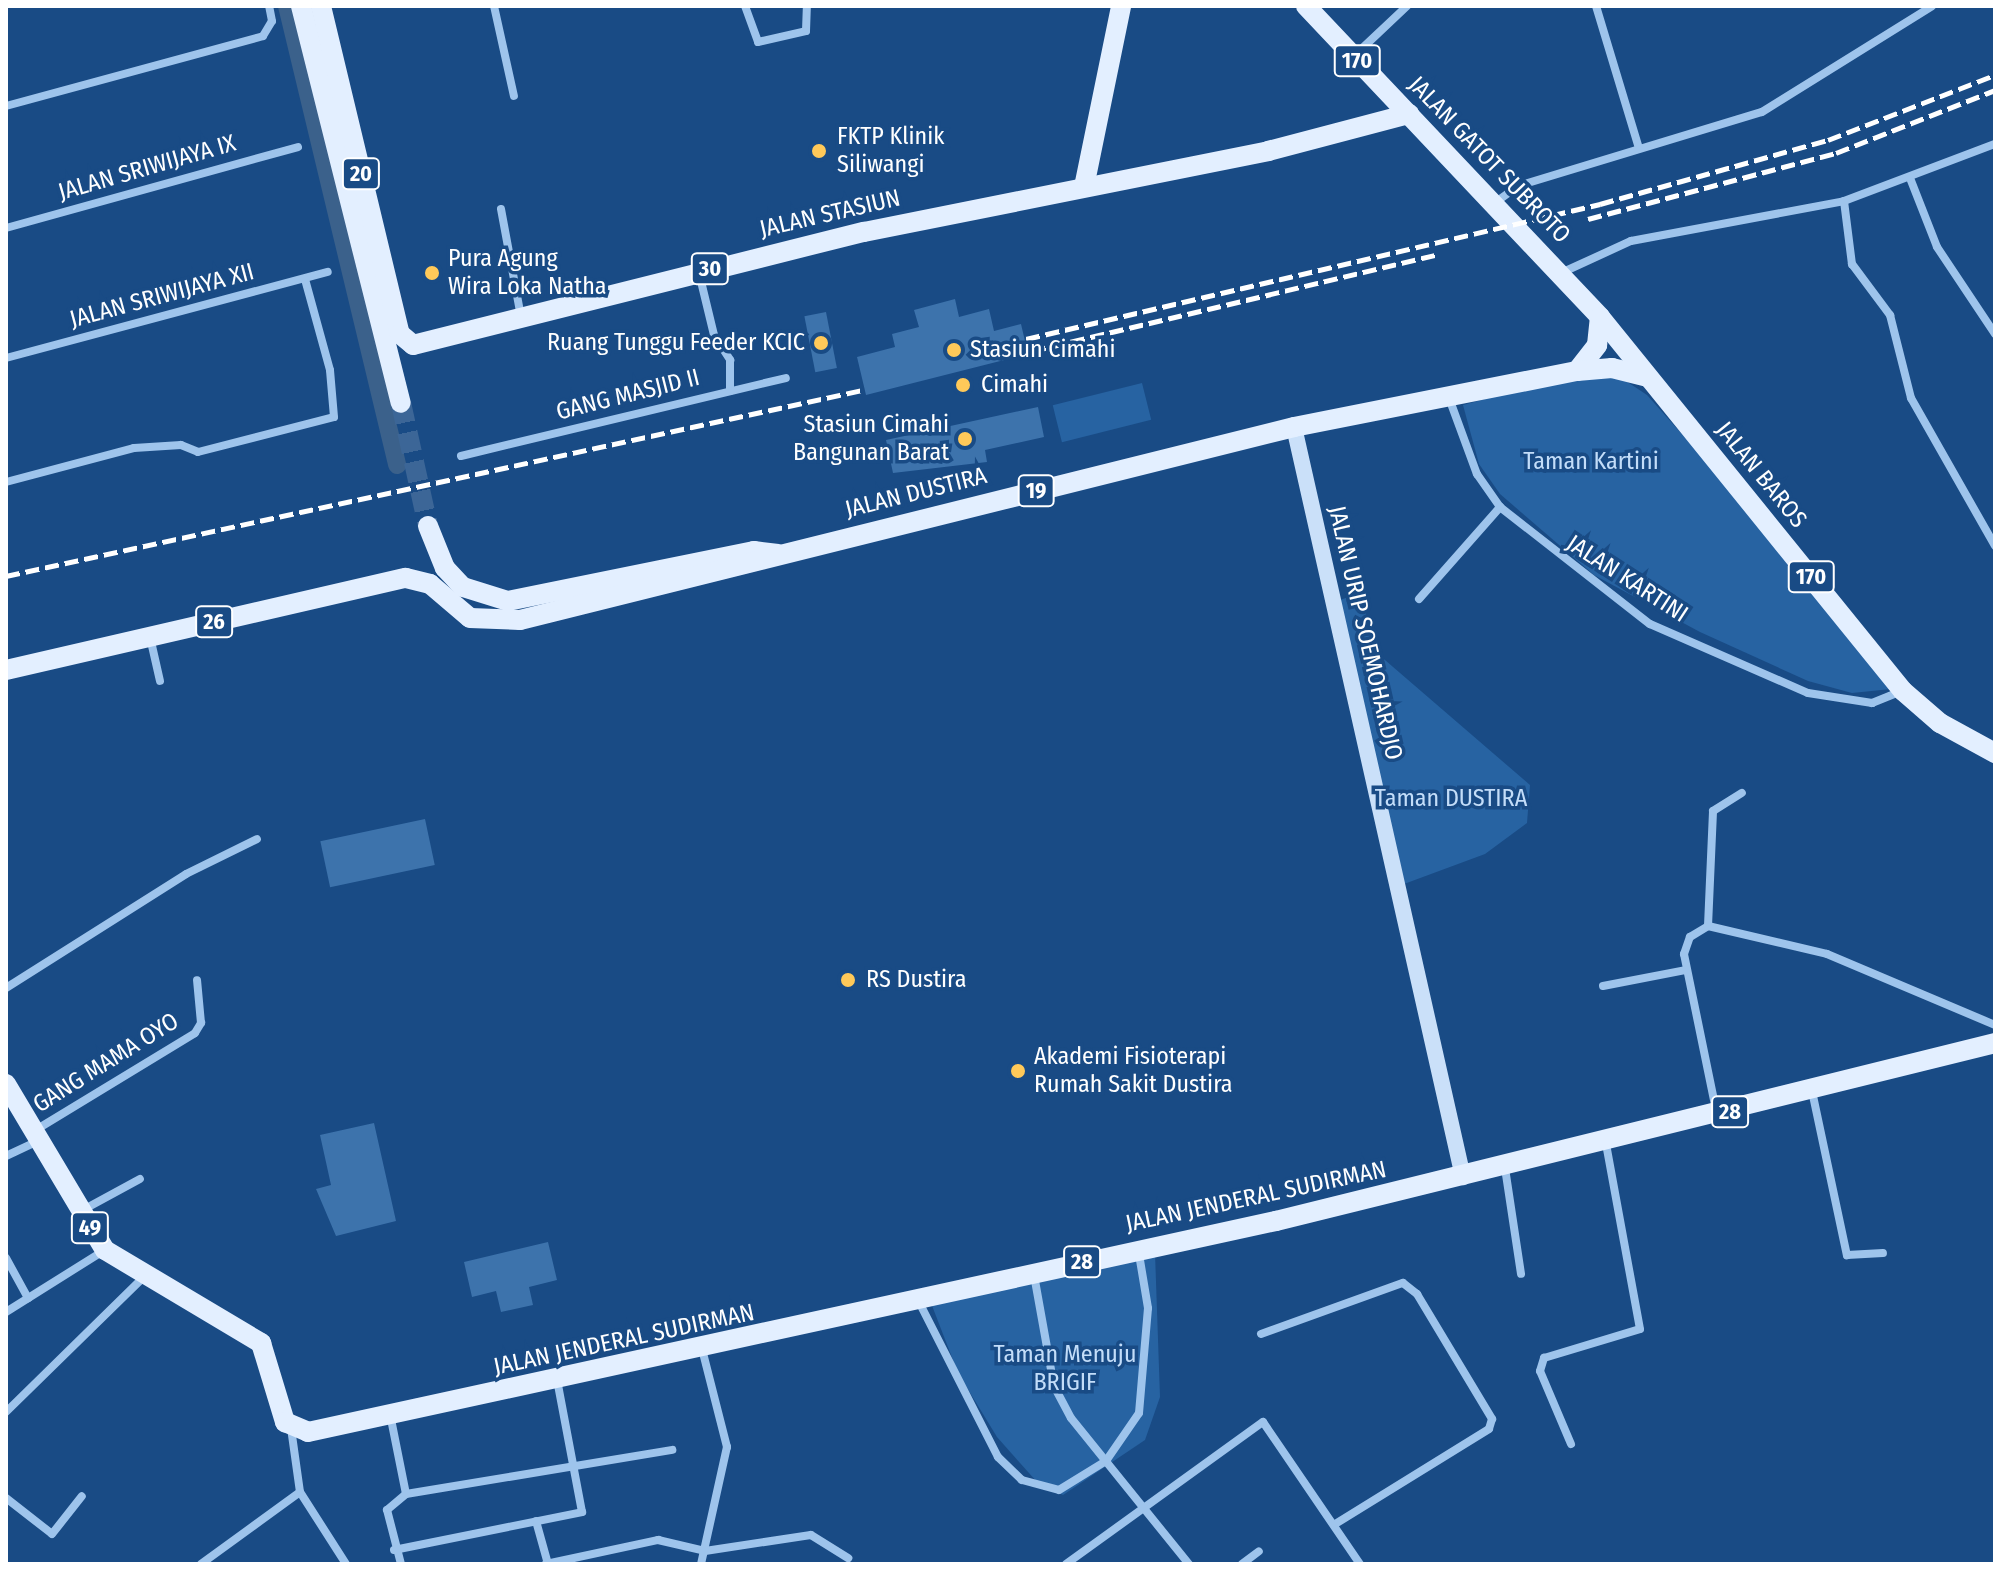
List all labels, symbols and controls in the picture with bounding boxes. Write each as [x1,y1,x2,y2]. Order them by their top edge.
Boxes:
road number: 170 [1333,43,1381,79]
street label: JALAN GATOT SUBROTO [1402,71,1576,249]
place label: FKTP Klinik Siliwangi [837,123,944,179]
street label: JALAN SRIWIJAYA IX [55,129,239,207]
marker: FKTP Klinik Siliwangi [808,140,830,162]
road number: 20 [341,156,381,192]
street label: JALAN STASIUN [757,184,903,244]
place label: Pura Agung Wira Loka Natha [448,245,607,301]
road number: 30 [690,251,730,287]
street label: JALAN SRIWIJAYA XII [67,258,257,334]
marker: Pura Agung Wira Loka Natha [423,264,441,282]
place label: Ruang Tunggu Feeder KCIC [547,329,805,357]
marker: Ruang Tunggu Feeder KCIC [812,334,830,352]
place label: Stasiun Cimahi [970,336,1115,364]
marker: Stasiun Cimahi [945,341,963,359]
street label: GANG MASJID II [553,363,703,427]
place label: Cimahi [981,371,1048,399]
marker: Cimahi [952,374,974,396]
place label: Stasiun Cimahi Bangunan Barat [793,411,949,467]
street label: JALAN BAROS [1709,416,1813,534]
marker: Stasiun Cimahi Bangunan Barat [956,430,974,448]
park label: Taman Kartini [1523,448,1659,476]
street label: JALAN DUSTIRA [842,461,990,525]
road number: 19 [1016,473,1056,509]
street label: JALAN URIP SOEMOHARDJO [1322,503,1408,763]
street label: JALAN KARTINI [1561,529,1693,629]
road number: 170 [1787,559,1835,595]
road number: 26 [194,604,234,640]
park label: Taman DUSTIRA [1375,785,1527,813]
place label: RS Dustira [866,966,966,994]
marker: RS Dustira [837,969,859,991]
street label: GANG MAMA OYO [28,1007,184,1119]
place label: Akademi Fisioterapi Rumah Sakit Dustira [1034,1043,1233,1099]
marker: Akademi Fisioterapi Rumah Sakit Dustira [1009,1062,1027,1080]
road number: 28 [1710,1094,1750,1130]
street label: JALAN JENDERAL SUDIRMAN [1123,1155,1389,1239]
road number: 49 [70,1210,110,1246]
road number: 28 [1062,1244,1102,1280]
street label: JALAN JENDERAL SUDIRMAN [491,1298,757,1382]
park label: Taman Menuju BRIGIF [994,1341,1136,1397]

